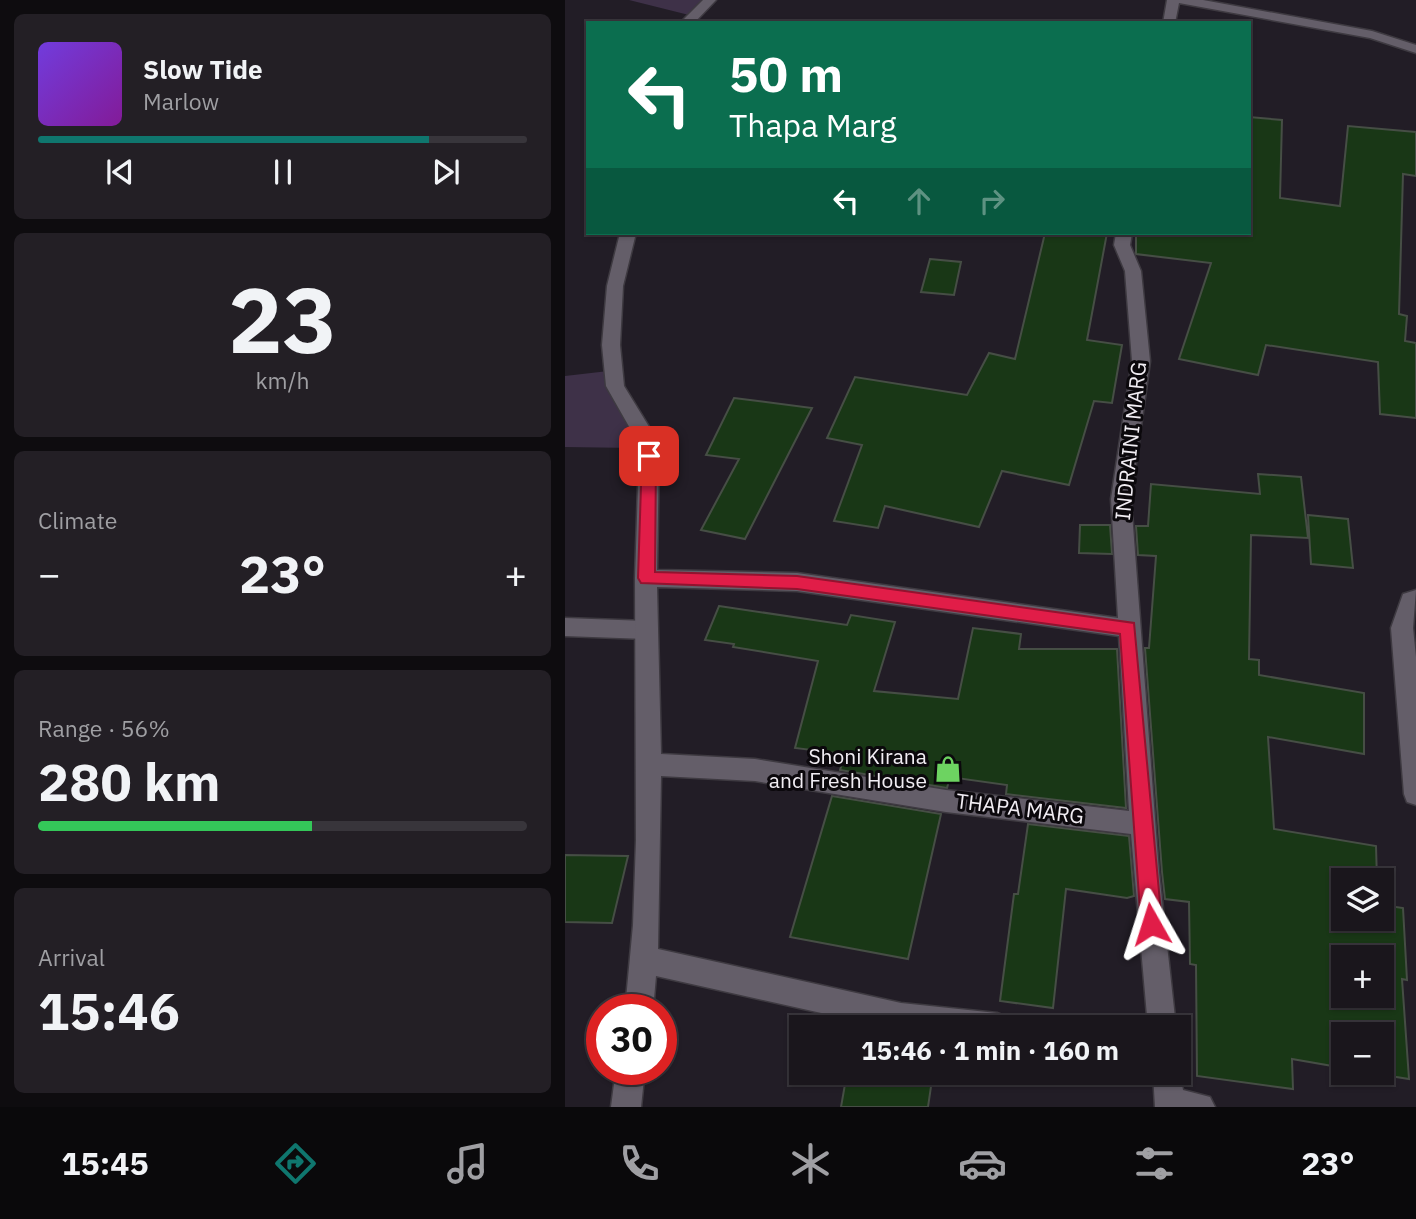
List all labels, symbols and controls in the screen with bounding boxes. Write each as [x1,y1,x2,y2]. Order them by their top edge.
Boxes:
text: 50 m [729,42,843,105]
icon: left [614,49,705,140]
text: Slow Tide [143,52,263,86]
text: Marlow [143,86,219,116]
text: Thapa Marg [729,104,897,146]
icon: previous [101,153,139,191]
icon: pause [264,153,302,191]
icon: next [427,153,465,191]
icon: left [827,182,865,220]
icon: ahead [900,182,938,220]
icon: right [973,182,1011,220]
text: 23 [228,260,337,378]
street label: INDRAINI MARG [1108,360,1152,522]
text: km/h [255,365,310,395]
pin [619,426,679,486]
icon: arrive [630,437,668,475]
text: Climate [38,505,117,535]
text: 23° [239,540,326,607]
text: − [38,549,61,598]
text: + [504,549,527,598]
text: Range · 56% [38,713,170,743]
place label: Shoni Kirana and Fresh House [769,742,927,794]
text: 280 km [38,748,220,815]
shop icon: Shoni Kirana and Fresh House [933,754,963,784]
street label: THAPA MARG [954,786,1086,830]
map controls [1331,868,1394,1085]
button: layers [1331,868,1394,931]
position arrow [1114,887,1188,961]
text: Arrival [38,942,105,972]
button: + [1331,945,1394,1008]
text: 15:46 [38,977,180,1044]
speed limit sign: 30 [586,994,677,1085]
button: − [1331,1022,1394,1085]
text: 15:46 · 1 min · 160 m [861,1033,1119,1067]
icon: directions [271,1139,320,1188]
icon: music [443,1139,492,1188]
icon: phone [615,1139,664,1188]
icon: climate [786,1139,835,1188]
icon: car [958,1139,1007,1188]
icon: filters [1130,1139,1179,1188]
text: 15:45 [61,1142,149,1184]
text: 23° [1301,1142,1355,1184]

